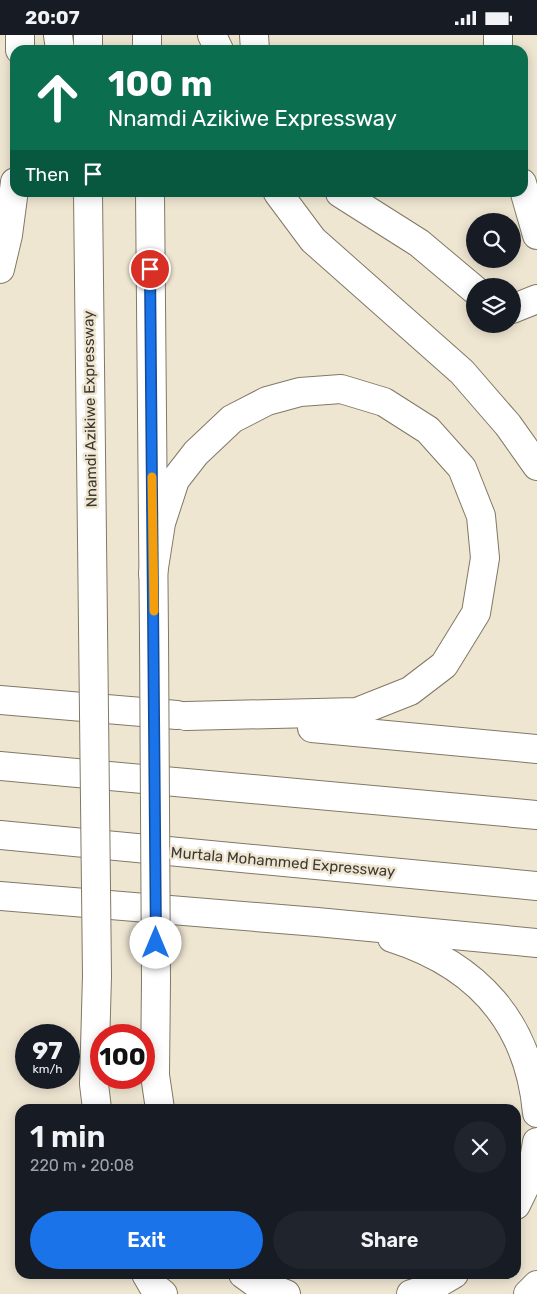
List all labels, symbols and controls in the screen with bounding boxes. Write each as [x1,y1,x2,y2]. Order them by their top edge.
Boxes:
text: 20:07 [25,6,80,29]
text: 100 m [108,63,213,105]
icon: ahead [25,65,90,130]
text: Nnamdi Azikiwe Expressway [108,105,397,132]
icon: arrive [79,160,107,188]
text: Then [25,163,69,186]
map controls [466,213,521,333]
button: search [466,213,521,268]
pin [129,248,171,290]
icon: arrive [136,255,164,283]
button: layers [466,278,521,333]
street label: Nnamdi Azikiwe Expressway [79,310,101,508]
street label: Murtala Mohammed Expressway [170,843,396,881]
position arrow [129,916,181,968]
speed limit sign: 100 [90,1024,155,1089]
text: 97 [32,1036,63,1065]
text: km/h [33,1062,62,1076]
text: 1 min [30,1119,105,1155]
button: close [454,1121,506,1173]
text: 220 m · 20:08 [30,1156,134,1175]
button: Exit [30,1211,263,1269]
button: Share [273,1211,506,1269]

